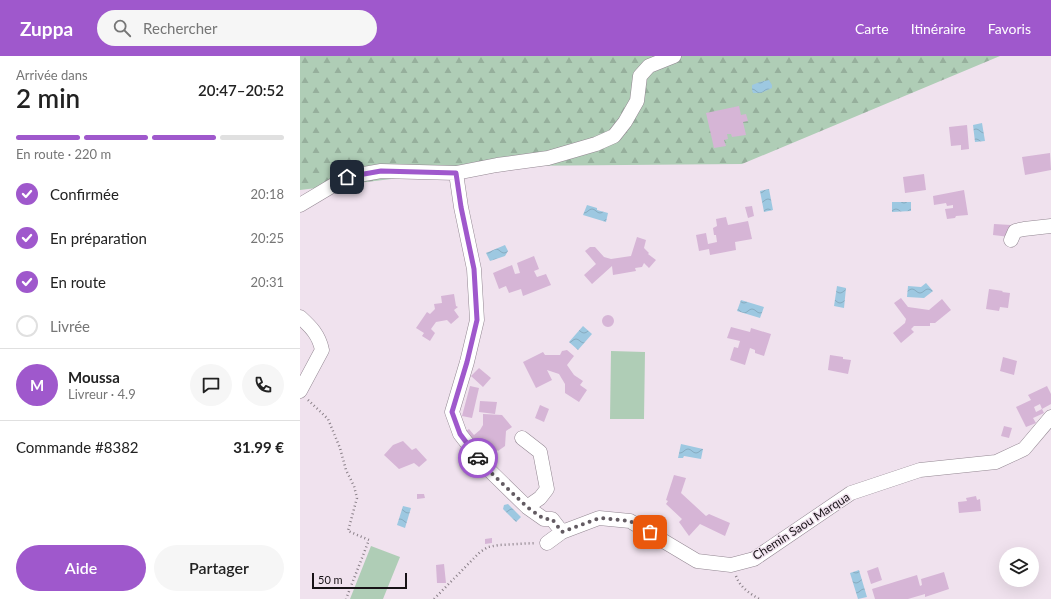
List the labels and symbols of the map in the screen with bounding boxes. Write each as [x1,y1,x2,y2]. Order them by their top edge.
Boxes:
pin [330,160,364,194]
courier [458,438,498,478]
street label: Chemin Saou Marqua [750,489,852,563]
pin [633,515,667,549]
scale bar [312,571,407,590]

